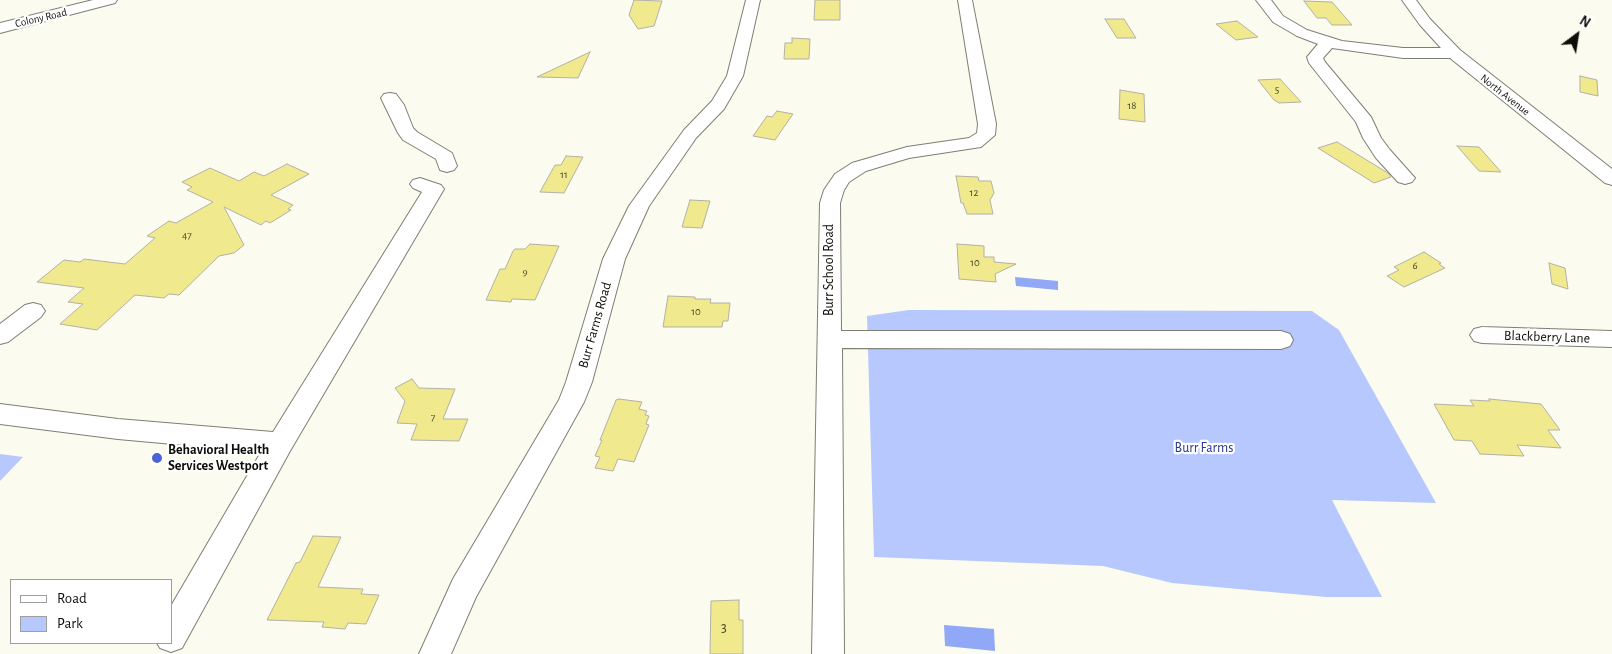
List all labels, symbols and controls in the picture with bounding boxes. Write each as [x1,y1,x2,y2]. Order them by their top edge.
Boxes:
street label: Colony Road [14,6,68,30]
north arrow [1552,10,1602,60]
text: N [1577,14,1592,31]
street label: North Avenue [1478,72,1532,118]
house number: 5 [1275,83,1279,97]
house number: 18 [1128,99,1136,113]
house number: 11 [560,168,568,182]
house number: 12 [970,186,978,200]
street label: Burr School Road [821,224,837,316]
house number: 47 [182,229,192,243]
house number: 10 [970,256,980,270]
house number: 6 [1412,259,1418,273]
house number: 9 [522,265,528,279]
street label: Burr Farms Road [575,280,615,370]
house number: 10 [691,305,701,319]
street label: Blackberry Lane [1504,327,1590,347]
house number: 7 [431,411,435,425]
park label: Burr Farms [1175,440,1233,456]
place label: Behavioral Health Services Westport [168,442,269,474]
marker: Behavioral Health Services Westport [150,451,164,465]
legend [10,579,172,644]
text: Road [57,591,87,606]
text: Park [57,616,83,631]
house number: 3 [721,620,727,636]

